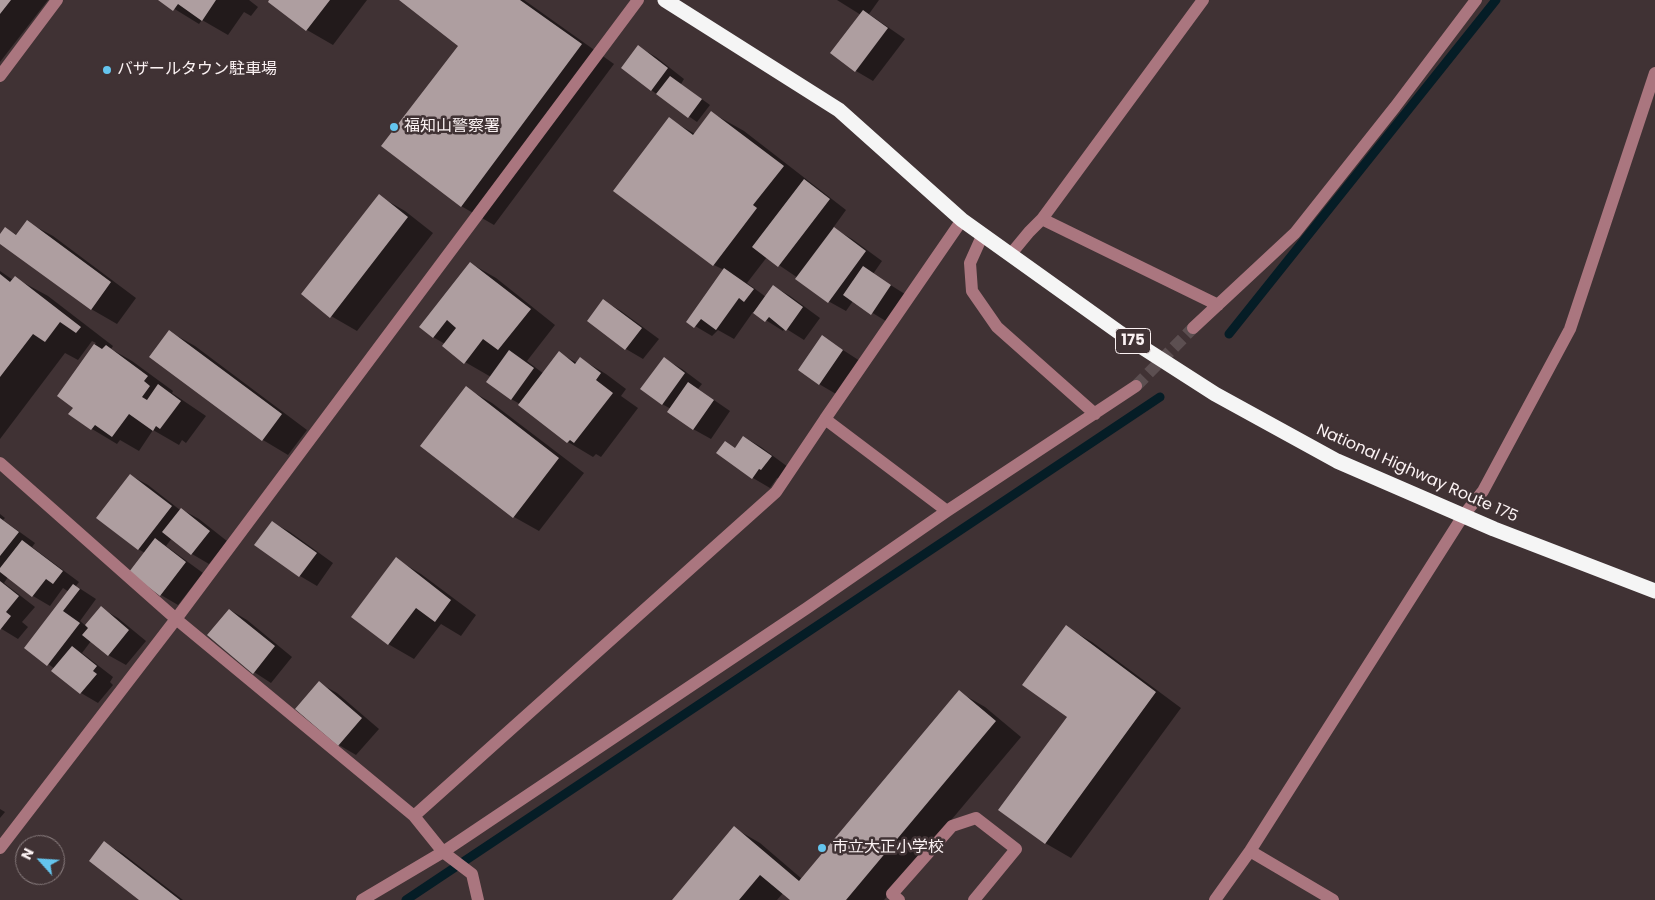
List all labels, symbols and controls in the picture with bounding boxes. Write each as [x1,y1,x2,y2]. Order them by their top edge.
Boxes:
place label: バザールタウン駐車場 [117,60,277,80]
marker: バザールタウン駐車場 [101,64,113,76]
place label: 福知山警察署 [404,117,500,137]
marker: 福知山警察署 [388,121,400,133]
road number: 175 [1116,328,1150,354]
street label: National Highway Route 175 [1313,421,1521,527]
north arrow [15,835,65,885]
place label: 市立大正小学校 [832,838,944,858]
marker: 市立大正小学校 [816,842,828,854]
text: N [16,845,39,863]

